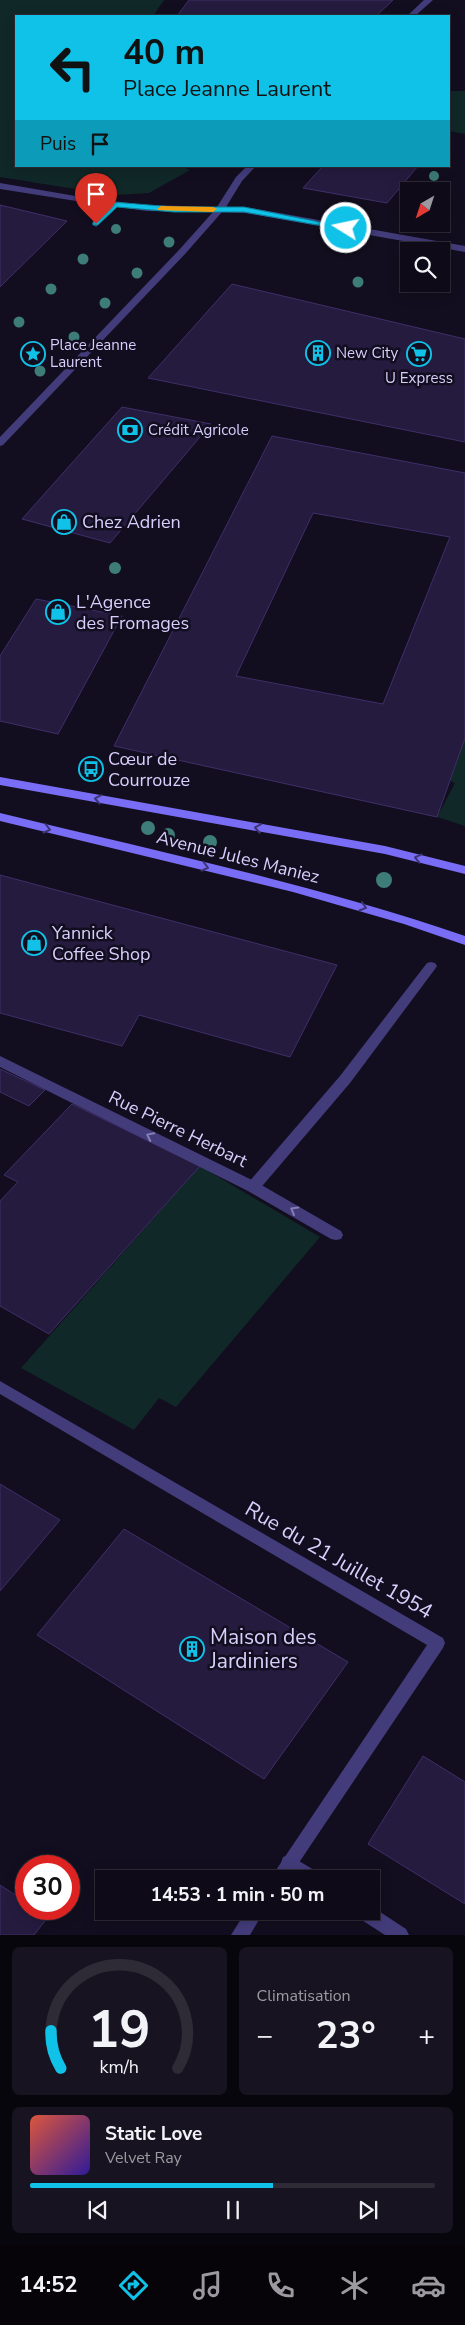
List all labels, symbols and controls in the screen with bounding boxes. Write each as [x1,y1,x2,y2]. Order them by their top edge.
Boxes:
text: 40 m [123,29,205,76]
icon: left [40,35,105,100]
text: Place Jeanne Laurent [123,74,331,104]
icon: arrive [86,130,114,158]
text: Puis [40,131,76,157]
pin [75,173,117,224]
icon: arrive [82,180,110,208]
north arrow [400,182,450,232]
map controls [400,182,450,292]
position arrow [319,201,371,253]
button: search [400,242,450,292]
place label: Place Jeanne Laurent [50,335,136,372]
building icon: New City [305,340,331,366]
place icon: Place Jeanne Laurent [20,341,46,367]
supermarket icon: U Express [406,341,432,367]
place label: New City [336,343,398,363]
place label: U Express [385,368,453,388]
bank icon: Crédit Agricole [117,417,143,443]
place label: Crédit Agricole [148,420,249,440]
shop icon: Chez Adrien [51,509,77,535]
place label: Chez Adrien [82,510,181,534]
place label: L'Agence des Fromages [76,590,189,635]
shop icon: L'Agence des Fromages [45,599,71,625]
place label: Cœur de Courrouze [108,747,190,792]
bus stop icon: Cœur de Courrouze [78,756,104,782]
one-way arrow [94,794,103,804]
one-way arrow [43,823,51,833]
one-way arrow [254,823,263,833]
street label: Avenue Jules Maniez [154,825,322,889]
one-way arrow [413,853,422,864]
one-way arrow [201,861,210,872]
one-way arrow [358,902,366,912]
place label: Yannick Coffee Shop [51,921,150,966]
shop icon: Yannick Coffee Shop [21,930,47,956]
street label: Rue Pierre Herbart [105,1085,252,1173]
one-way arrow [146,1132,155,1142]
one-way arrow [290,1207,299,1217]
street label: Rue du 21 Juillet 1954 [240,1495,438,1625]
place label: Maison des Jardiniers [209,1623,317,1675]
building icon: Maison des Jardiniers [179,1636,205,1662]
speed limit sign: 30 [15,1855,80,1920]
text: 14:53 · 1 min · 50 m [150,1882,325,1908]
text: Climatisation [257,1985,351,2007]
text: 19 [88,1994,150,2065]
text: 23° [316,2010,376,2061]
text: − [257,2017,273,2055]
text: + [418,2017,435,2055]
text: km/h [100,2055,139,2079]
text: Static Love [105,2121,202,2147]
text: Velvet Ray [105,2147,182,2169]
icon: previous [84,2196,112,2224]
icon: pause [219,2196,247,2224]
icon: next [354,2196,382,2224]
icon: directions [116,2268,151,2303]
icon: music [190,2268,225,2303]
icon: phone [263,2268,298,2303]
icon: climate [337,2268,372,2303]
icon: car [411,2268,446,2303]
text: 14:52 [19,2270,78,2300]

